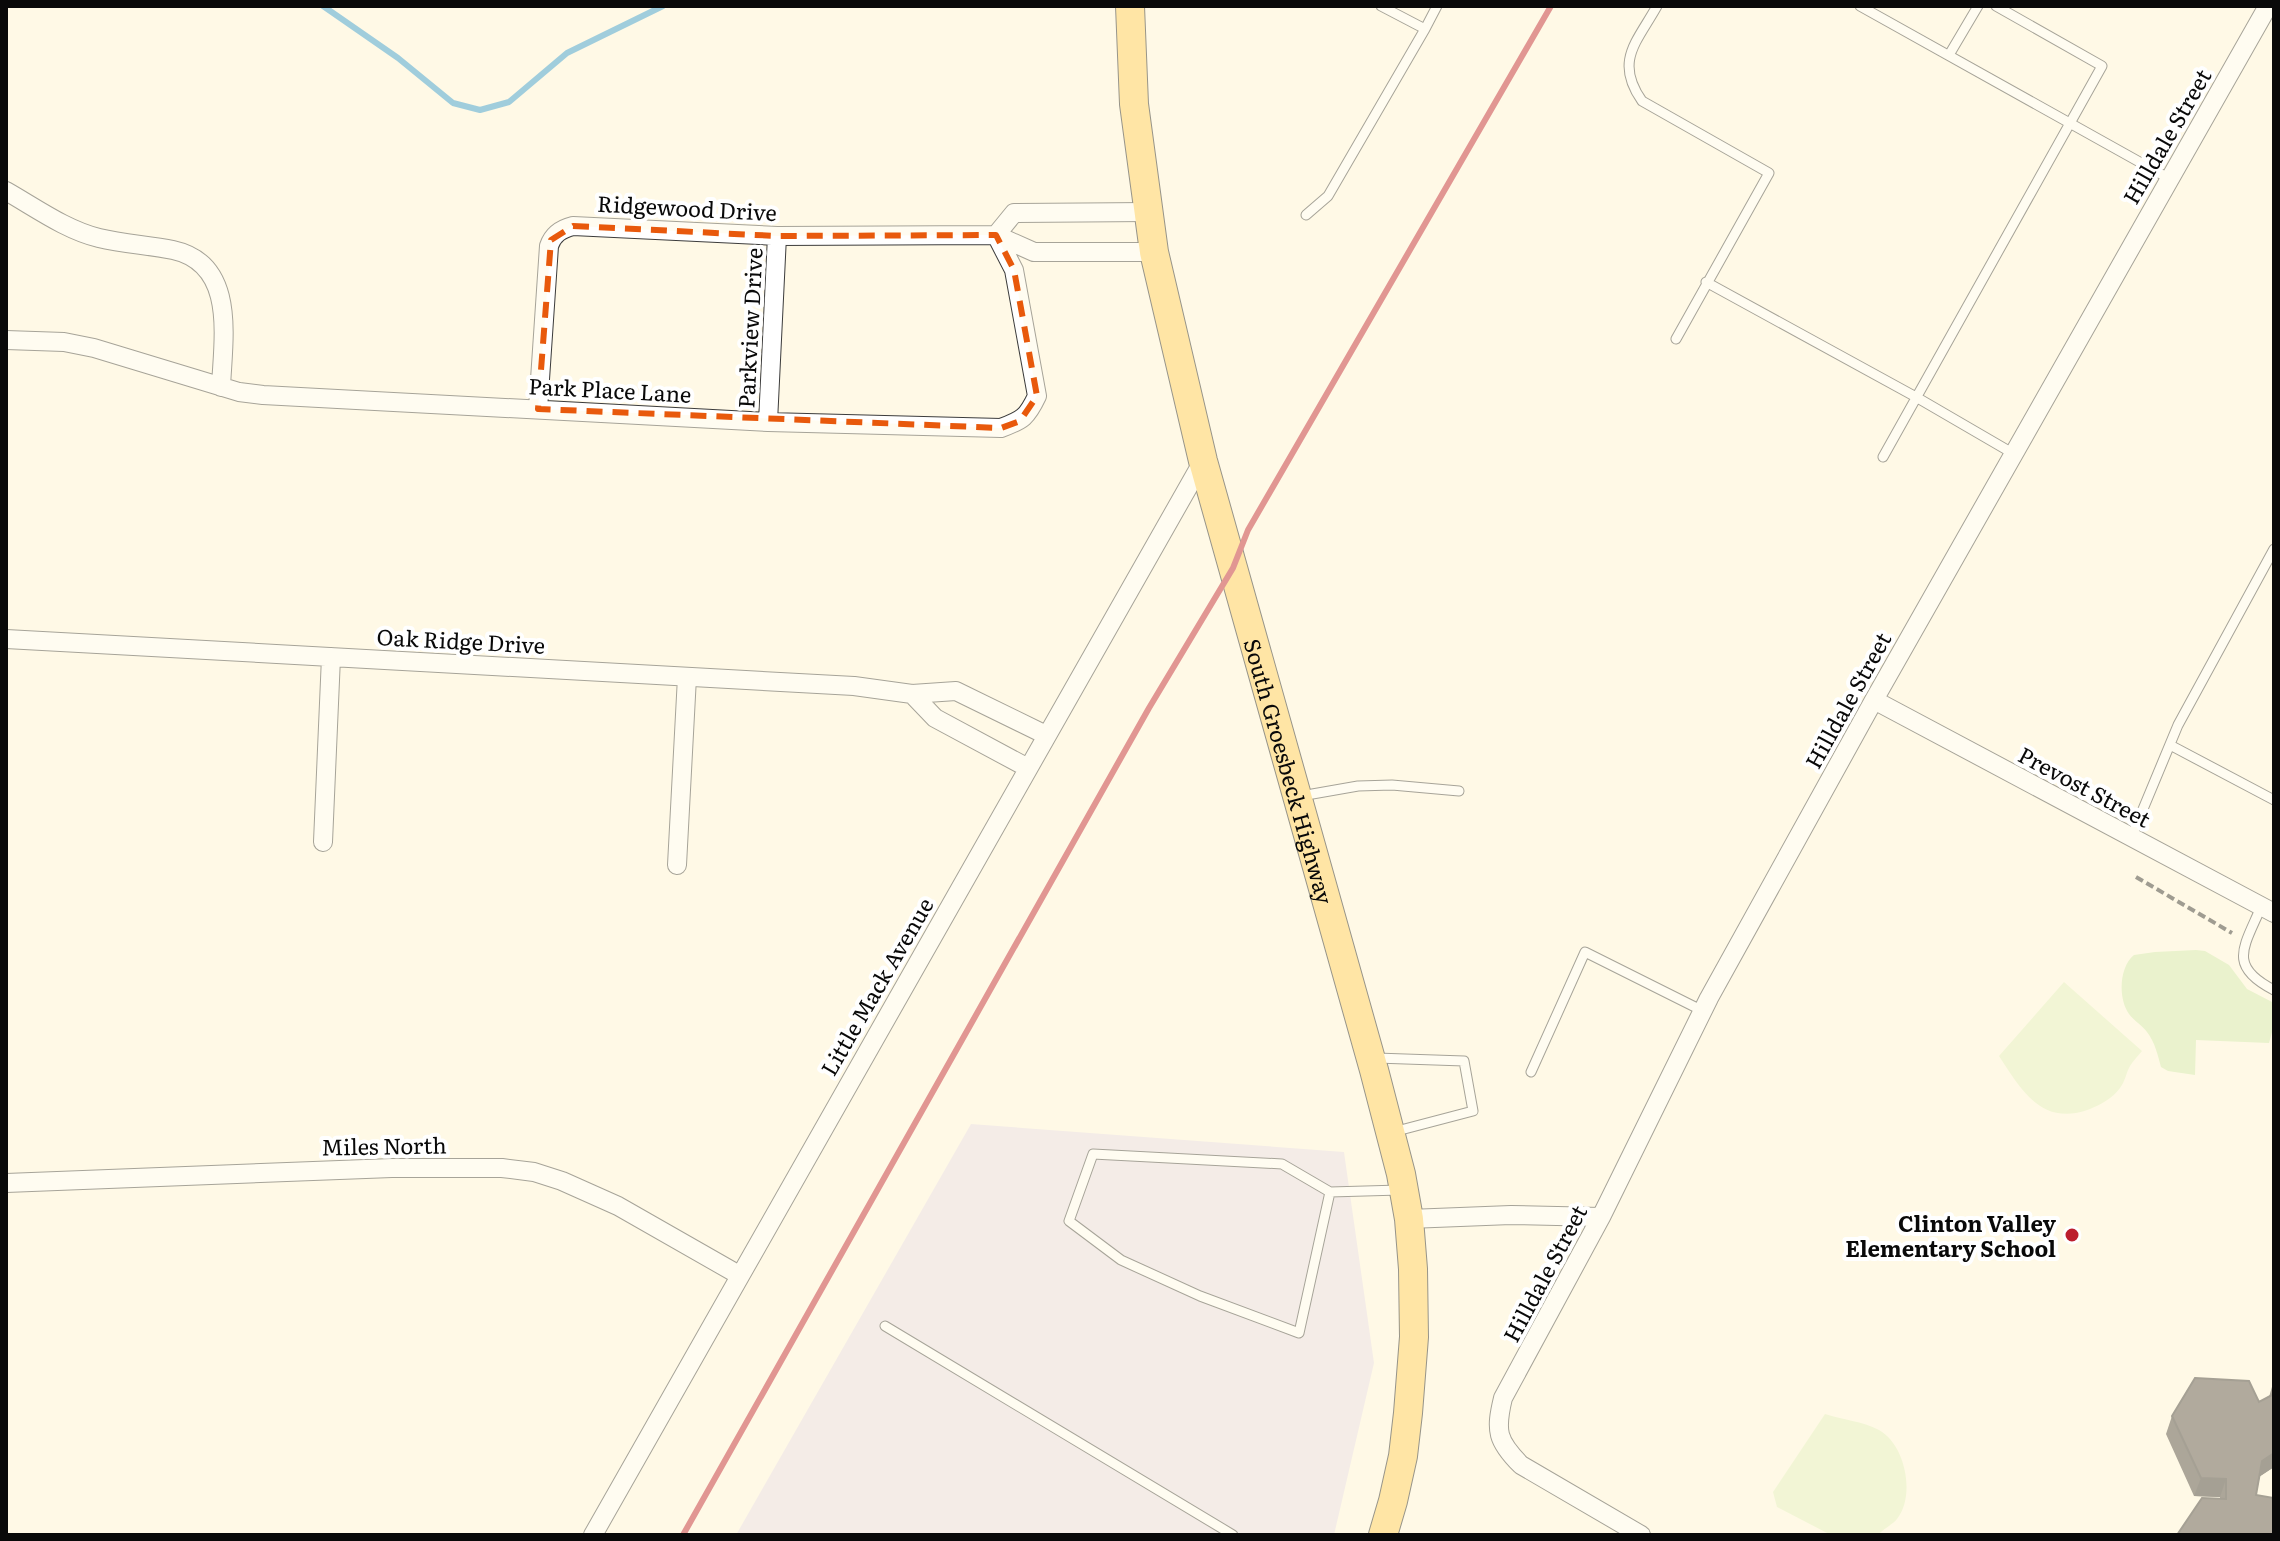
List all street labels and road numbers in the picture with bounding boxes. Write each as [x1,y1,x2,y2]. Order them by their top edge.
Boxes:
street label: Hilldale Street [2114,62,2218,210]
street label: Ridgewood Drive [596,186,778,228]
street label: Parkview Drive [728,247,770,409]
street label: Park Place Lane [528,368,692,410]
street label: Oak Ridge Drive [376,619,546,661]
street label: Hilldale Street [1796,626,1898,774]
street label: South Groesbeck Highway [1237,634,1343,908]
street label: Prevost Street [2013,737,2157,835]
street label: Little Mack Avenue [812,891,940,1081]
street label: Miles North [321,1127,447,1163]
street label: Hilldale Street [1494,1198,1594,1348]

